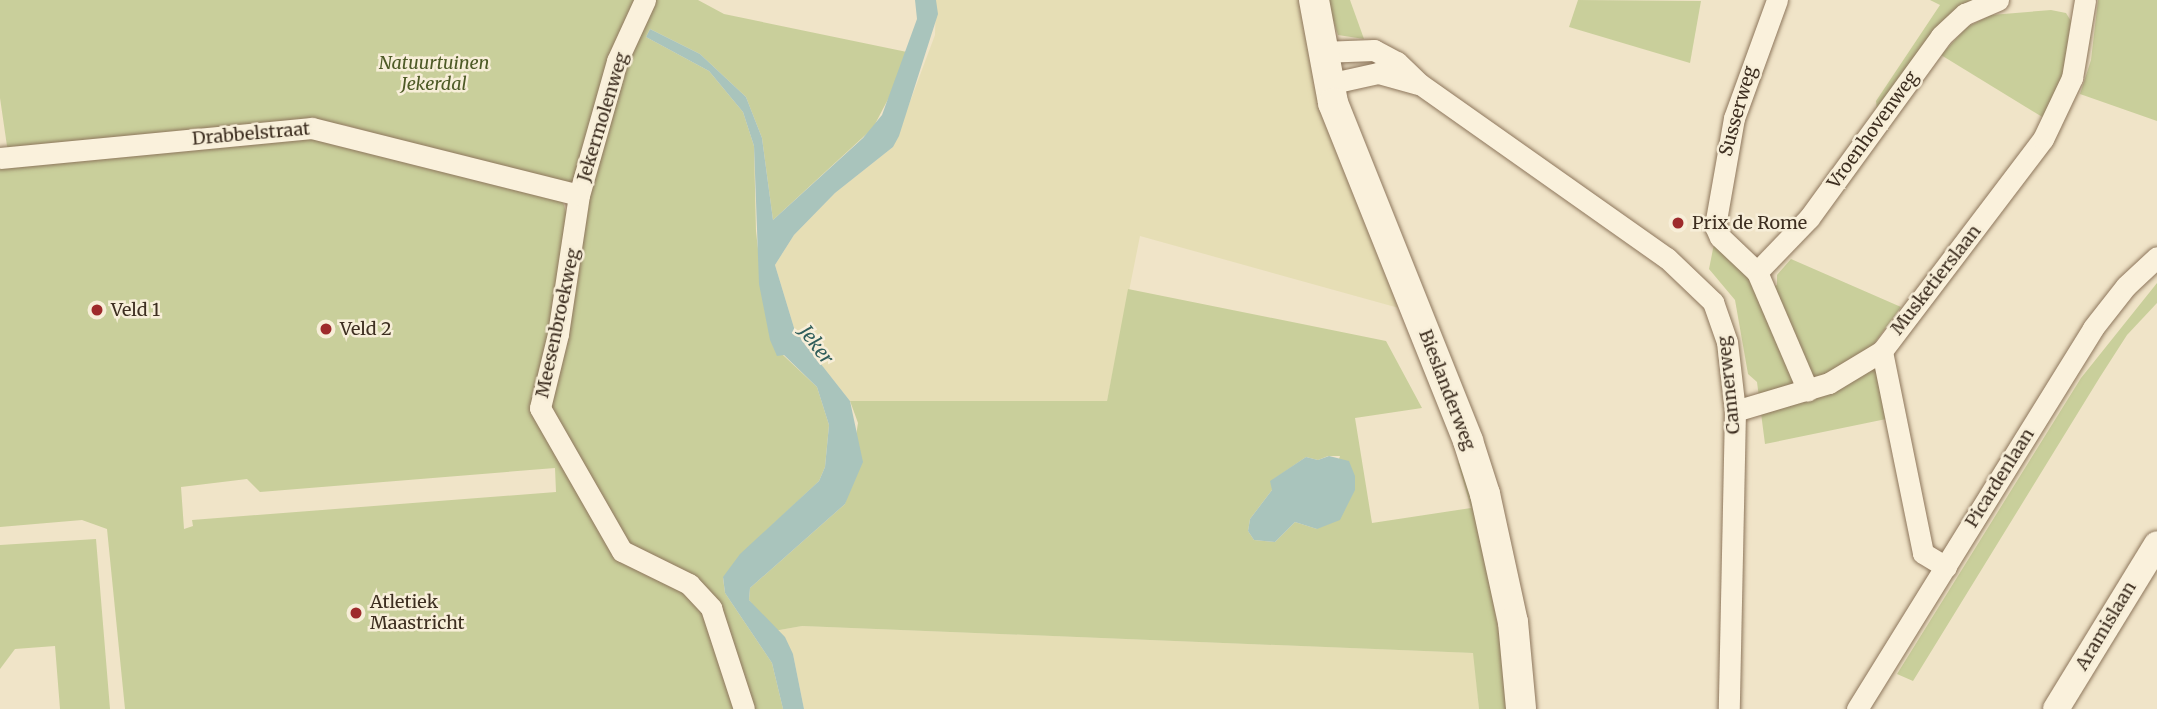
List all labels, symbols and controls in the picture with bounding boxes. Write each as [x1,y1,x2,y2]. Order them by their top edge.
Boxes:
street label: Jekermolenweg [573,50,633,184]
park label: Natuurtuinen Jekerdal [379,53,489,96]
street label: Susserweg [1715,63,1761,159]
street label: Vroenhovenweg [1823,67,1923,193]
street label: Drabbelstraat [191,118,311,150]
place label: Prix de Rome [1692,212,1807,234]
marker: Prix de Rome [1670,215,1686,231]
street label: Musketierslaan [1886,221,1986,339]
street label: Meesenbroekweg [532,246,584,400]
place label: Veld 1 [111,299,160,321]
marker: Veld 1 [89,302,105,318]
place label: Veld 2 [340,318,392,340]
marker: Veld 2 [318,321,334,337]
water label: Jeker [794,321,838,369]
street label: Bieslanderweg [1414,327,1480,453]
street label: Cannerweg [1713,335,1745,435]
street label: Picardenlaan [1961,424,2039,532]
street label: Aramislaan [2071,578,2141,674]
place label: Atletiek Maastricht [370,592,465,634]
marker: Atletiek Maastricht [348,605,364,621]

